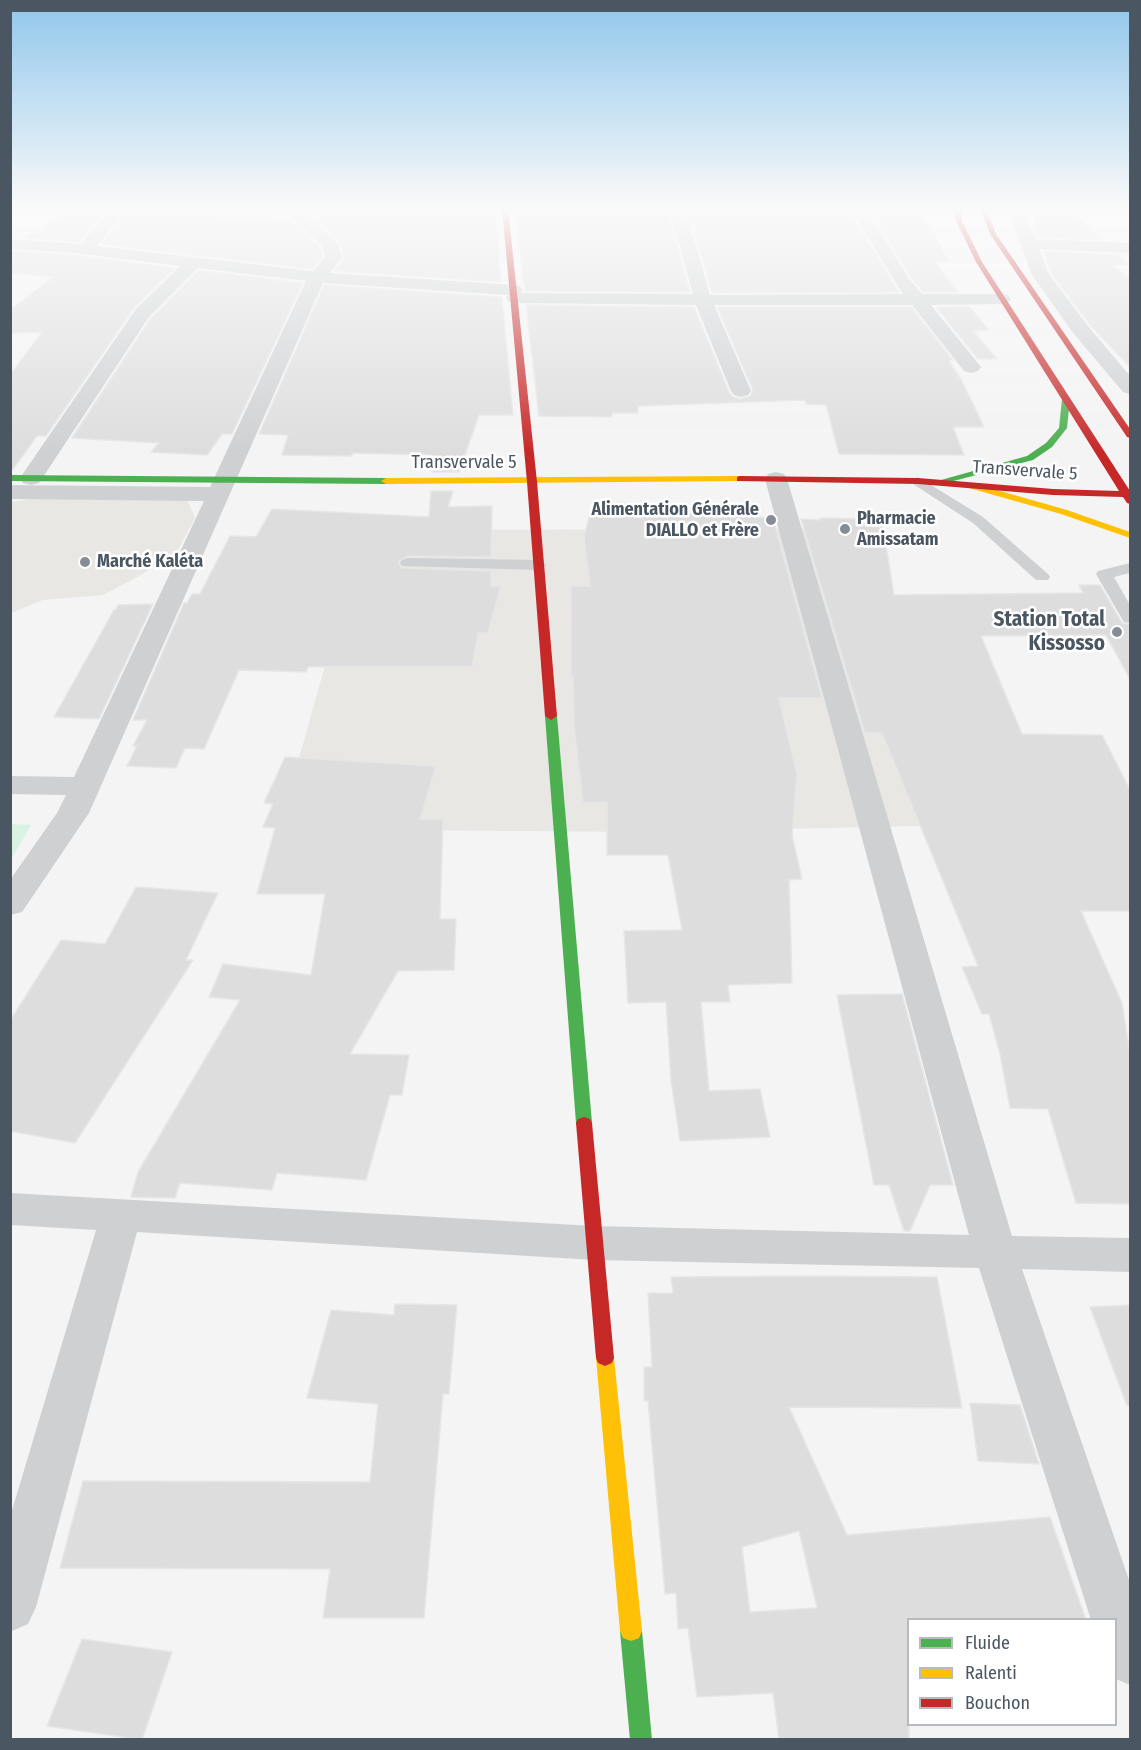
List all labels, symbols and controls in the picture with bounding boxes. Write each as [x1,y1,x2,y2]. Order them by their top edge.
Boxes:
street label: Transvervale 5 [412,452,516,474]
street label: Transvervale 5 [972,457,1078,485]
place label: Alimentation Générale DIALLO et Frère [591,499,759,542]
place label: Pharmacie Amissatam [857,508,939,550]
marker: Alimentation Générale DIALLO et Frère [764,513,778,527]
marker: Pharmacie Amissatam [838,522,852,536]
place label: Marché Kaléta [97,551,203,573]
marker: Marché Kaléta [78,555,92,569]
place label: Station Total Kissosso [994,607,1105,657]
marker: Station Total Kissosso [1110,625,1124,639]
legend [907,1618,1117,1726]
text: Fluide [965,1632,1010,1654]
text: Ralenti [965,1662,1017,1684]
text: Bouchon [965,1692,1030,1714]

